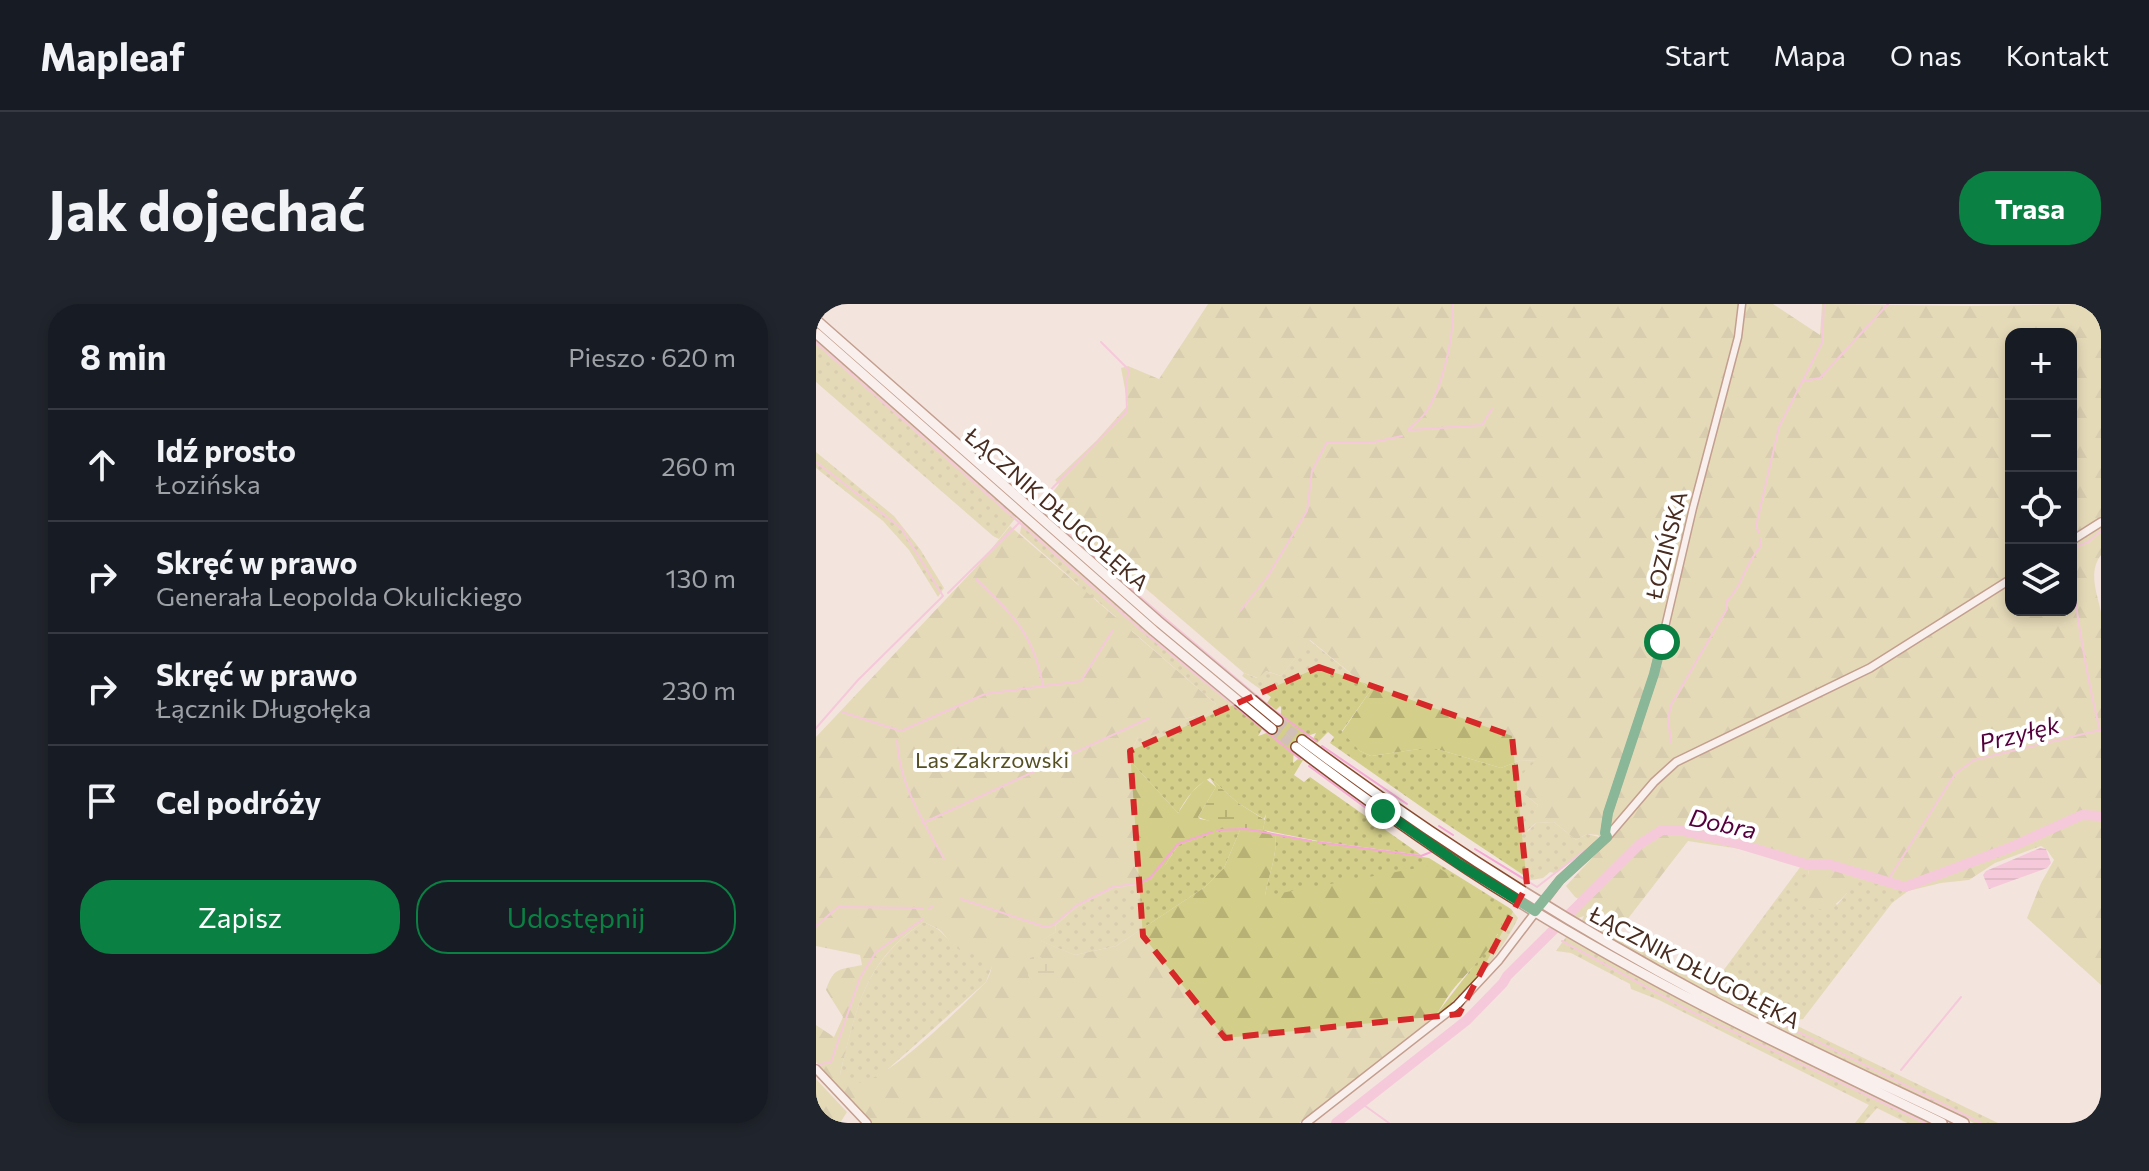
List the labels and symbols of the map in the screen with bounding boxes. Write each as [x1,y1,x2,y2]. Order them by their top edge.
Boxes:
street label: ŁĄCZNIK DŁUGOŁĘKA [959,421,1154,596]
street label: ŁOZIŃSKA [1639,488,1692,603]
route start [1644,624,1680,660]
water label: Przyłęk [1976,709,2063,757]
park label: Las Zakrzowski [915,746,1069,773]
route end [1365,793,1401,829]
water label: Dobra [1687,802,1759,844]
street label: ŁĄCZNIK DŁUGOŁĘKA [1584,900,1805,1034]

